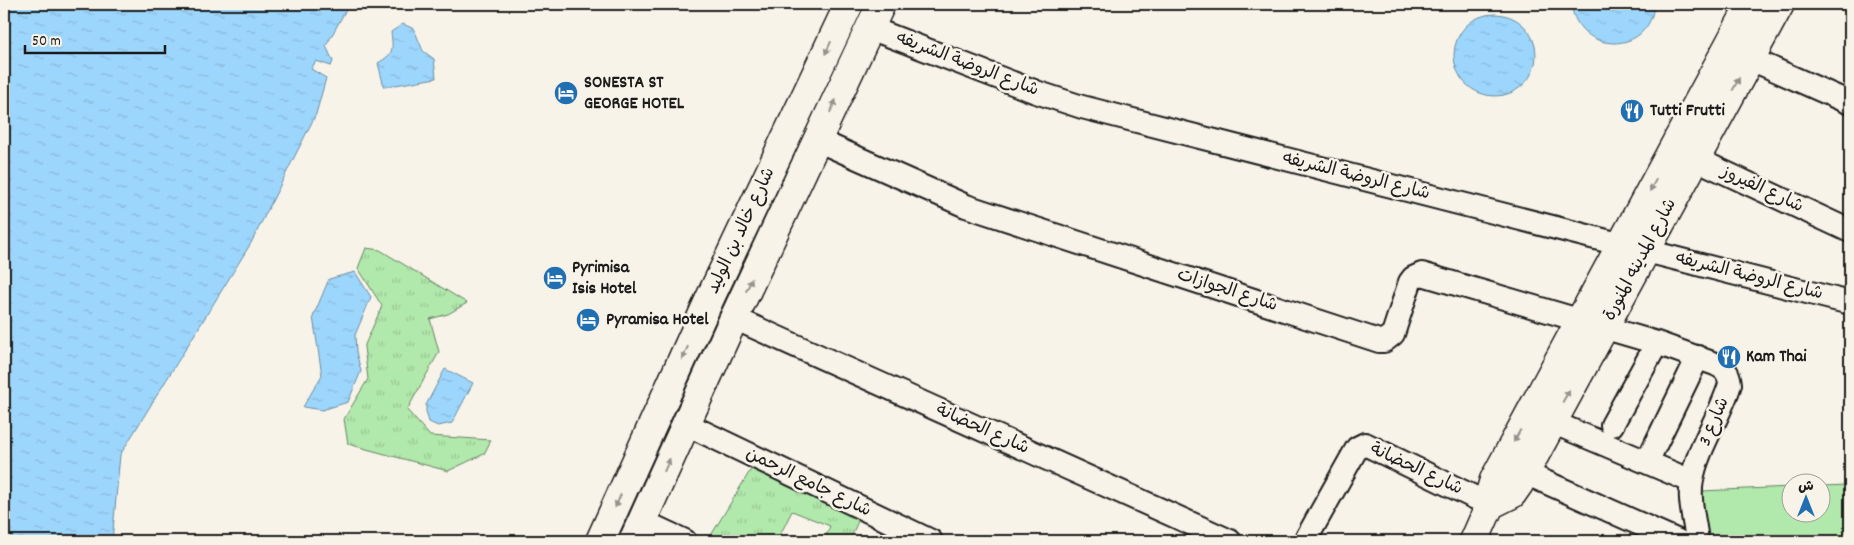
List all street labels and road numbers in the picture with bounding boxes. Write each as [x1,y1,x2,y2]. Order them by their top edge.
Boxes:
street label: شارع الروضة الشريفه [892,26,1042,104]
street label: شارع الروضة الشريفه [1280,147,1432,207]
street label: شارع الفيروز [1715,159,1807,220]
street label: شارع خالد بن الوليد [702,164,782,298]
street label: شارع المدينه المنورة [1598,194,1684,326]
street label: شارع الروضة الشريفه [1673,247,1825,307]
street label: شارع الجوازات [1173,263,1281,319]
street label: شارع 3 [1694,394,1736,450]
street label: شارع الحضانة [931,398,1033,462]
street label: شارع الحضانة [1366,438,1466,502]
street label: شارع جامع الرحمن [741,442,875,524]

